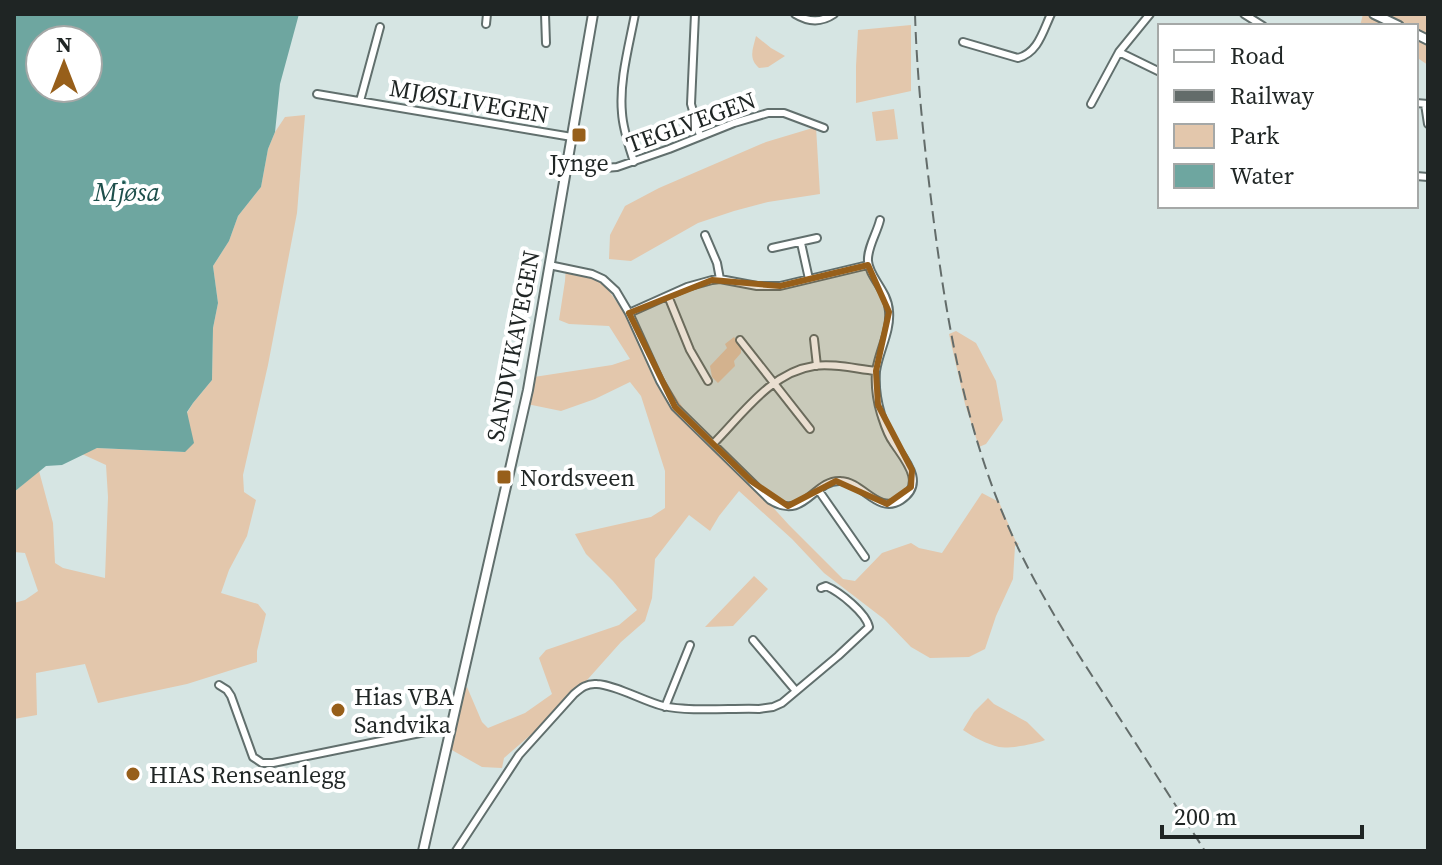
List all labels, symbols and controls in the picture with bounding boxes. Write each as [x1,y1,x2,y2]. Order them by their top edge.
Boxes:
north arrow [24,24,104,104]
legend [1158,24,1418,208]
text: N [56,29,72,59]
text: Road [1230,39,1285,72]
street label: MJØSLIVEGEN [387,71,551,131]
text: Railway [1230,79,1315,112]
street label: TEGLVEGEN [622,83,760,161]
text: Park [1230,119,1280,152]
marker: Jynge [570,126,588,144]
place label: Jynge [548,146,609,179]
text: Water [1230,159,1294,192]
water label: Mjøsa [93,174,160,210]
street label: SANDVIKAVEGEN [478,248,548,444]
place label: Nordsveen [520,461,635,494]
marker: Nordsveen [495,468,513,486]
place label: Hias VBA Sandvika [354,680,454,741]
marker: Hias VBA Sandvika [329,701,347,719]
place label: HIAS Renseanlegg [149,758,346,791]
marker: HIAS Renseanlegg [124,765,142,783]
scale bar [1162,789,1362,839]
text: 200 m [1174,800,1237,833]

